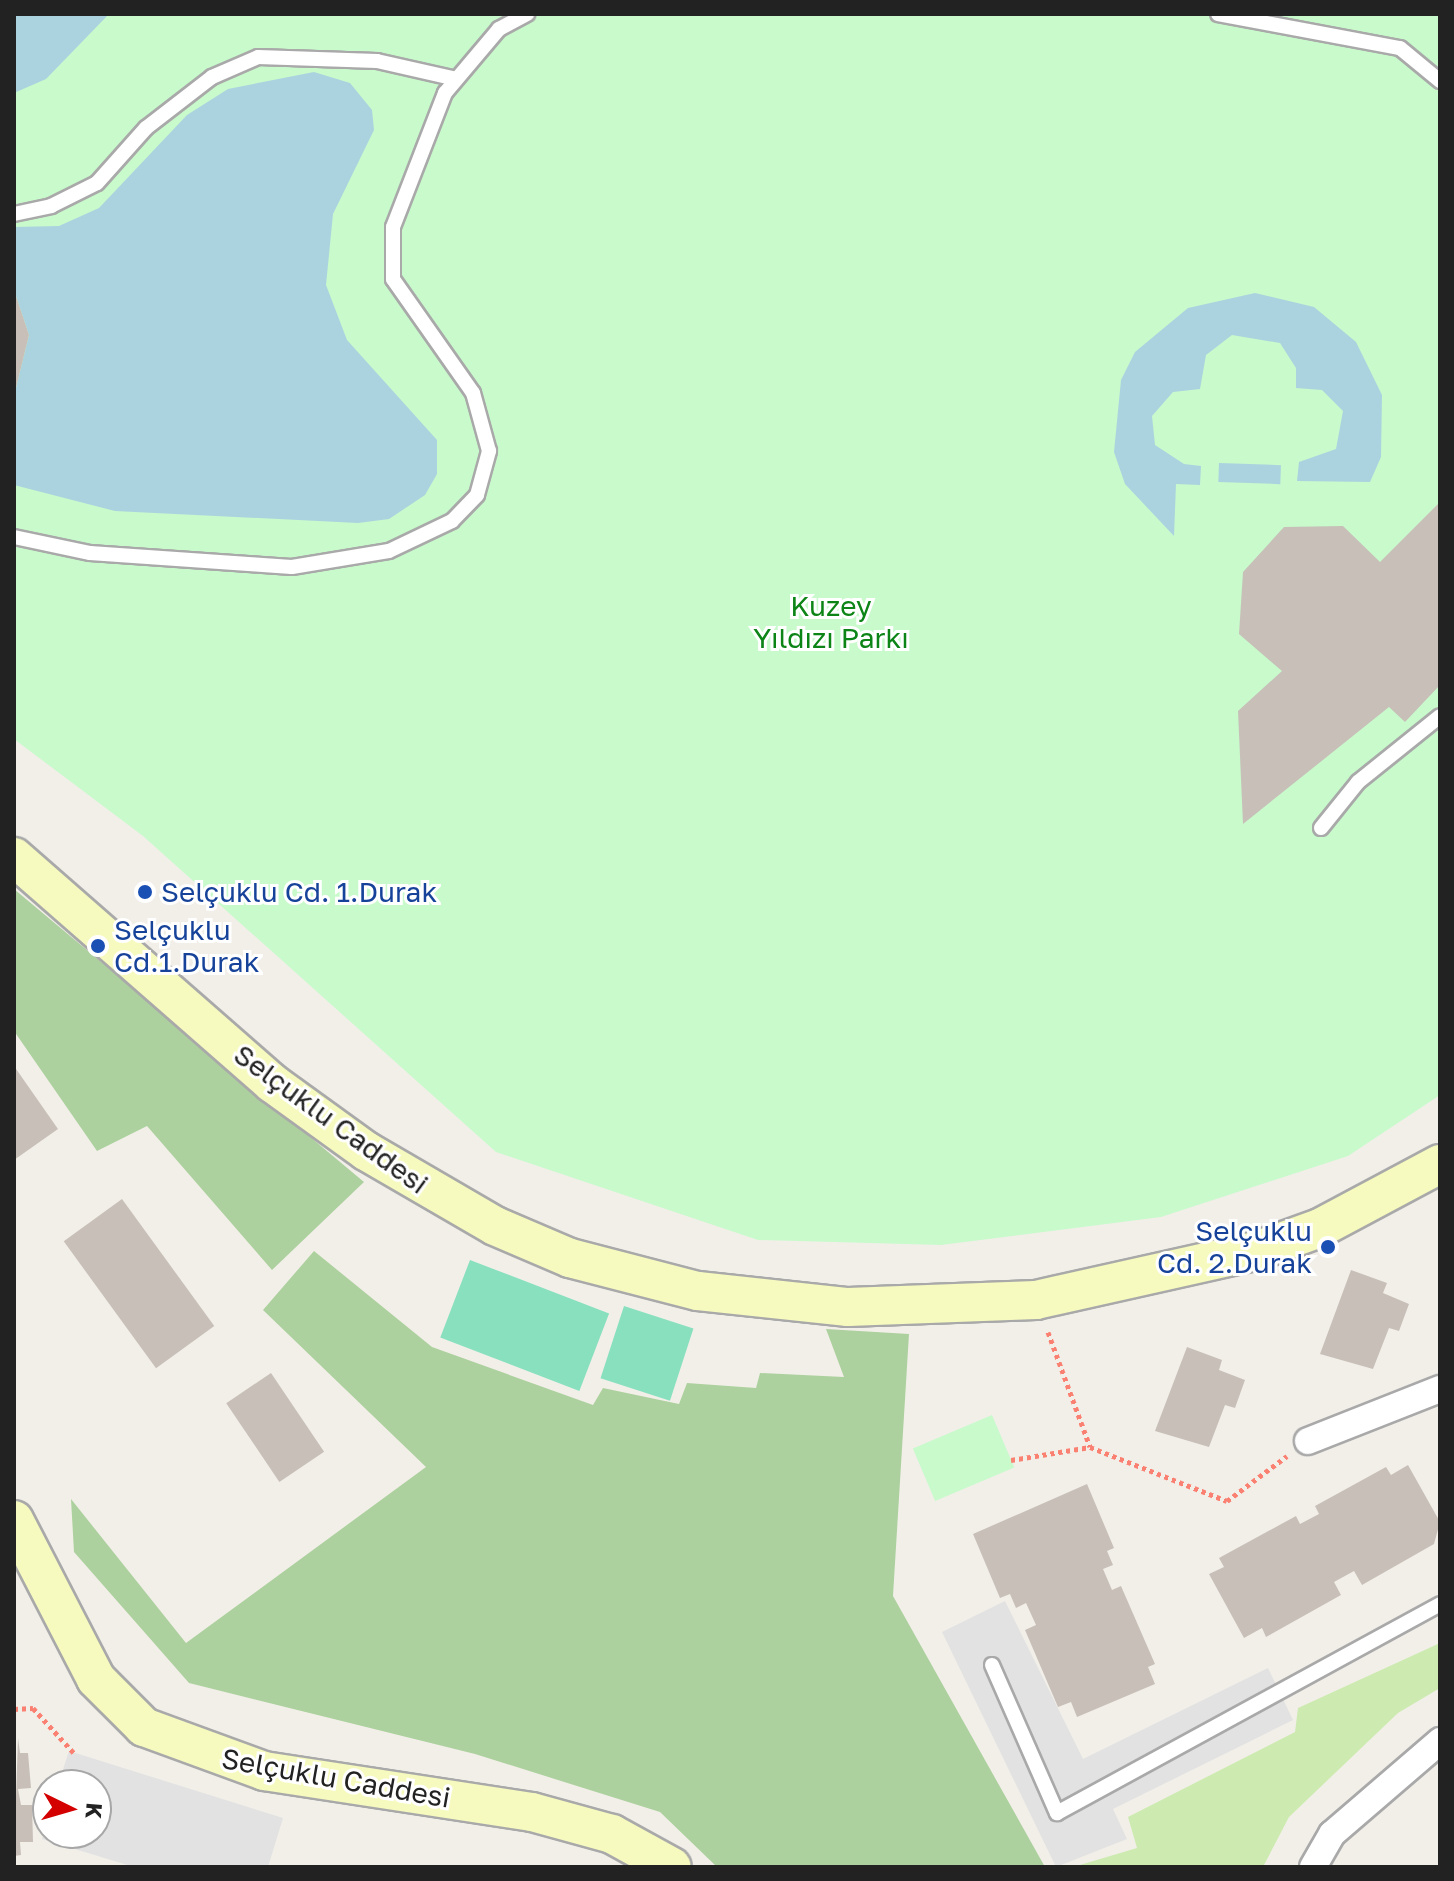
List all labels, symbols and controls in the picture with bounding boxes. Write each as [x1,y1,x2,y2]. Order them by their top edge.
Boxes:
park label: Kuzey Yıldızı Parkı [753,589,909,655]
place label: Selçuklu Cd. 1.Durak [161,875,437,909]
marker: Selçuklu Cd. 1.Durak [136,883,154,901]
place label: Selçuklu Cd.1.Durak [114,913,259,979]
marker: Selçuklu Cd.1.Durak [89,937,107,955]
street label: Selçuklu Caddesi [227,1037,435,1201]
place label: Selçuklu Cd. 2.Durak [1157,1214,1312,1280]
marker: Selçuklu Cd. 2.Durak [1319,1238,1337,1256]
street label: Selçuklu Caddesi [219,1741,453,1815]
north arrow [32,1769,112,1849]
text: K [80,1802,109,1820]

